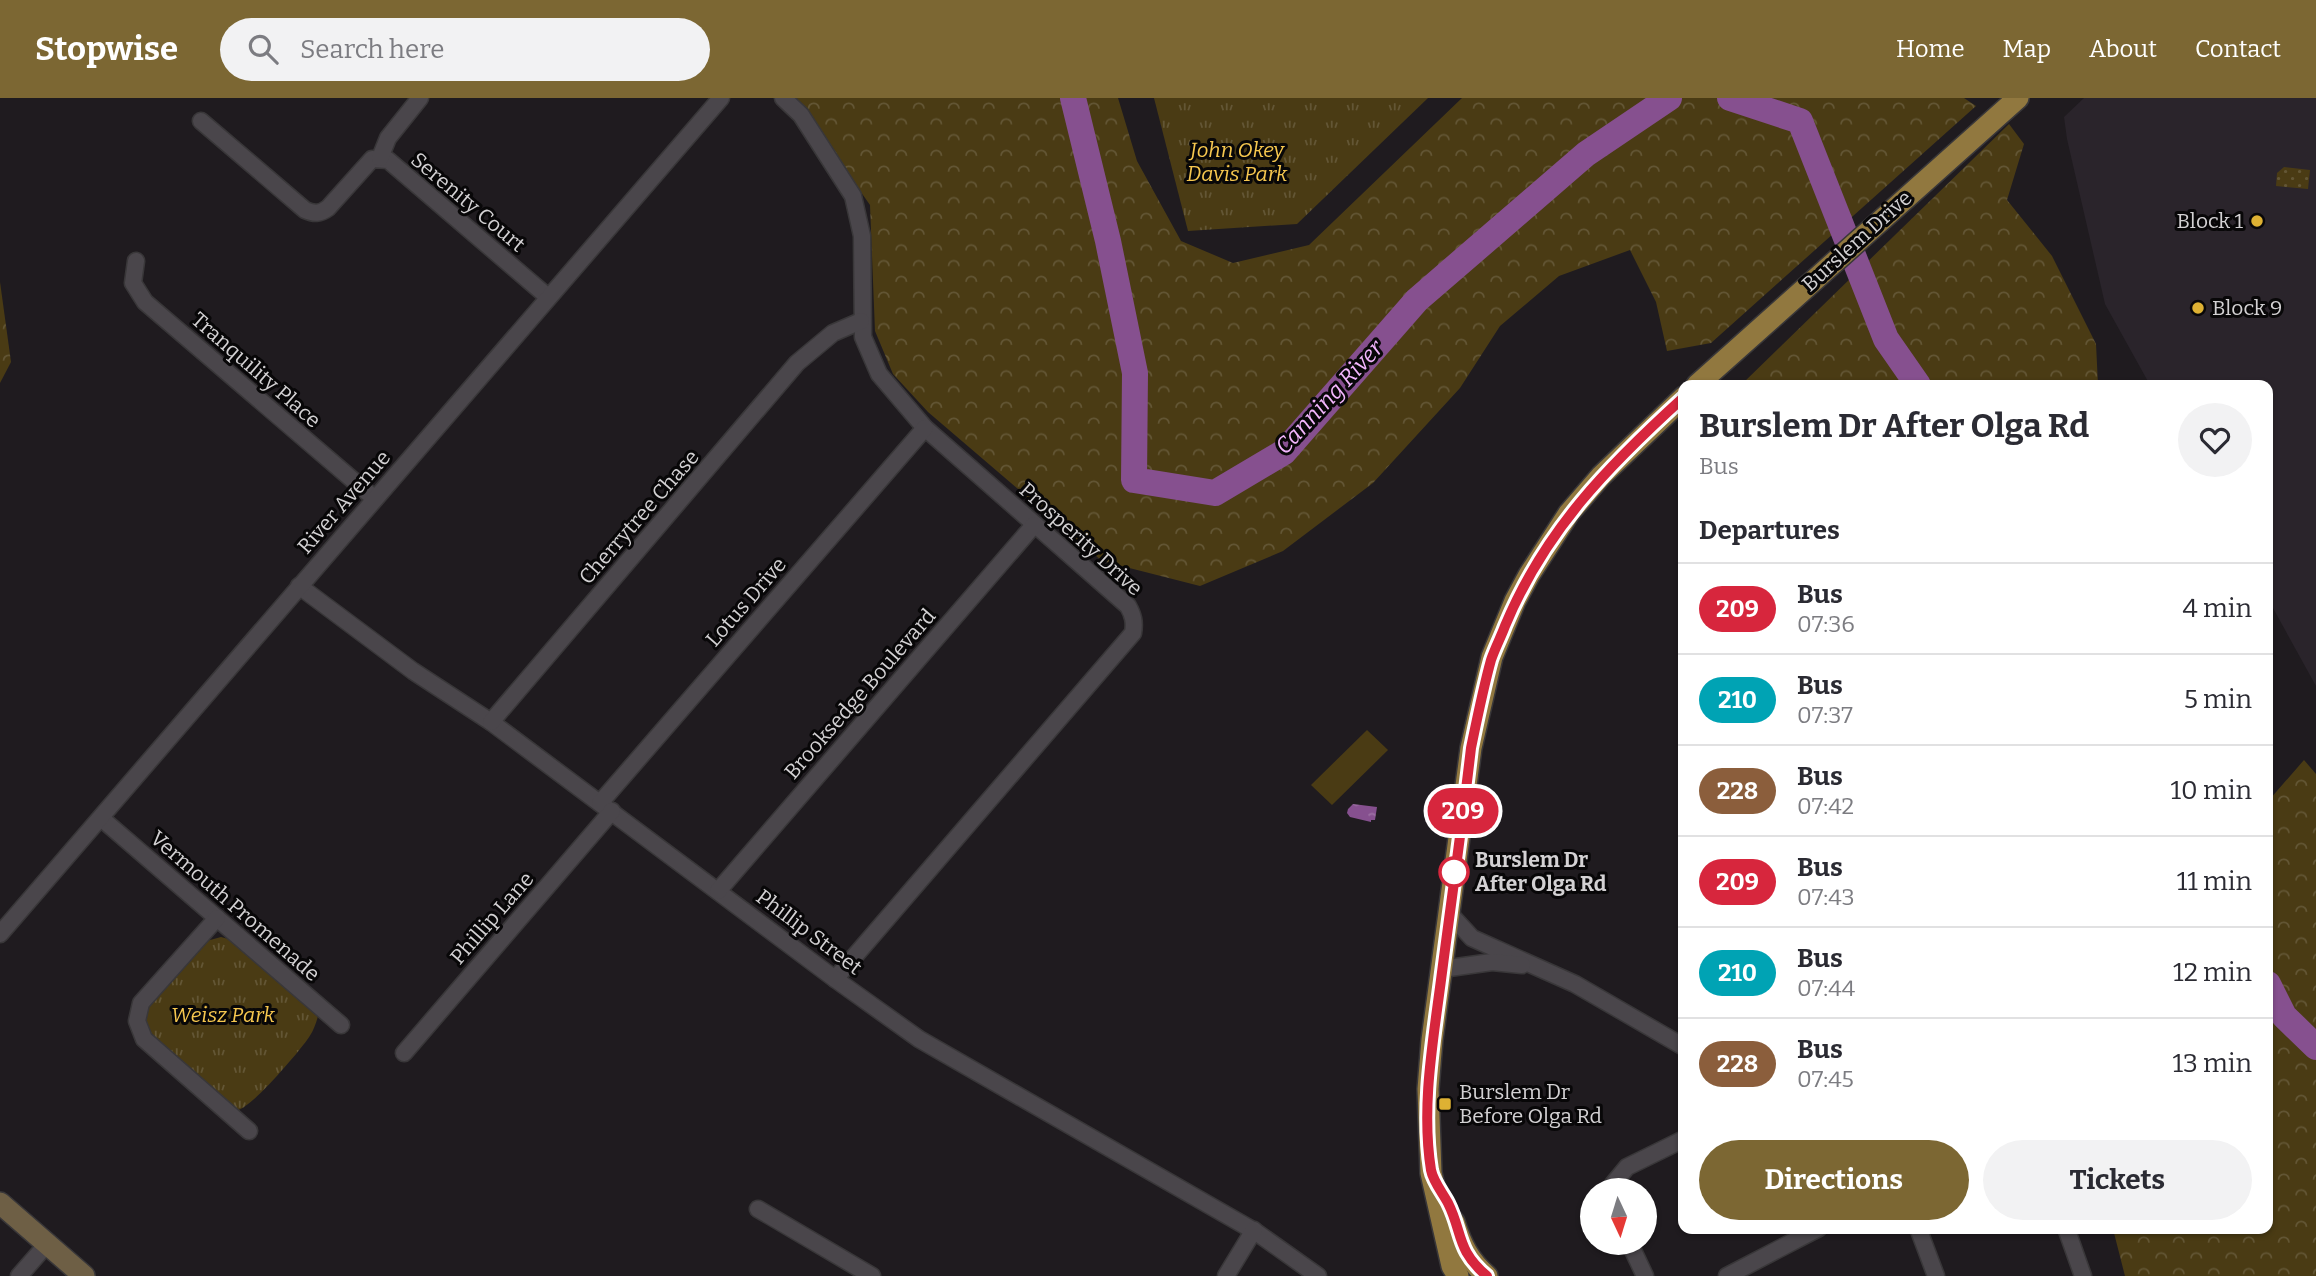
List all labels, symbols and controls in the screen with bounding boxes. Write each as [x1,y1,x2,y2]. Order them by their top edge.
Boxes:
search box [220,18,710,81]
text: Stopwise [35,29,178,69]
icon: search [244,30,282,68]
text: Search here [300,34,444,65]
text: Home [1896,35,1965,63]
text: Map [2003,35,2051,63]
text: About [2089,35,2157,63]
text: Contact [2195,35,2281,63]
park label: John Okey Davis Park [1187,137,1288,187]
street label: Serenity Court [406,147,531,258]
street label: Burslem Drive [1797,185,1917,297]
place label: Block 1 [2177,208,2243,234]
marker: Block 1 [2249,213,2265,229]
place label: Block 9 [2212,295,2282,321]
marker: Block 9 [2190,300,2206,316]
street label: Tranquility Place [186,307,326,433]
water label: Canning River [1269,333,1390,460]
button: heart [2178,403,2252,477]
text: Burslem Dr After Olga Rd [1699,406,2089,446]
street label: Cherrytree Chase [573,444,705,590]
street label: River Avenue [292,445,396,559]
text: Bus [1699,452,1739,480]
street label: Prosperity Drive [1014,477,1148,601]
text: Departures [1699,515,1840,546]
street label: Lotus Drive [700,552,792,652]
text: Bus [1797,579,1843,610]
text: 4 min [2183,593,2252,624]
text: 209 [1716,595,1759,623]
street label: Brooksedge Boulevard [779,603,941,785]
text: 07:36 [1797,610,1855,638]
text: Bus [1797,670,1843,701]
text: 5 min [2184,684,2252,715]
text: 210 [1718,686,1757,714]
text: 07:37 [1797,701,1853,729]
text: Bus [1797,761,1843,792]
text: 10 min [2171,775,2252,806]
text: 228 [1717,777,1758,805]
line badge: 209 [1423,788,1503,834]
text: 07:42 [1797,792,1854,820]
text: 209 [1442,797,1484,825]
street label: Vermouth Promenade [145,825,325,987]
place label: Burslem Dr After Olga Rd [1475,847,1607,897]
text: Bus [1797,852,1843,883]
marker: Burslem Dr After Olga Rd [1439,857,1469,887]
street label: Phillip Lane [445,866,539,970]
text: 11 min [2177,866,2252,897]
text: 209 [1716,868,1759,896]
text: 07:43 [1797,883,1855,911]
street label: Phillip Street [751,884,867,981]
text: Bus [1797,943,1843,974]
text: 12 min [2173,957,2252,988]
text: 210 [1718,959,1757,987]
text: 07:44 [1797,974,1855,1002]
park label: Weisz Park [171,1002,276,1028]
text: Bus [1797,1034,1843,1065]
text: 13 min [2172,1048,2252,1079]
text: 228 [1717,1050,1758,1078]
text: 07:45 [1797,1065,1854,1093]
place label: Burslem Dr Before Olga Rd [1459,1079,1602,1129]
marker: Burslem Dr Before Olga Rd [1437,1096,1453,1112]
button: Directions [1699,1140,1969,1220]
button: Tickets [1983,1140,2252,1220]
north arrow [1580,1178,1657,1255]
map controls [1580,1178,1657,1255]

